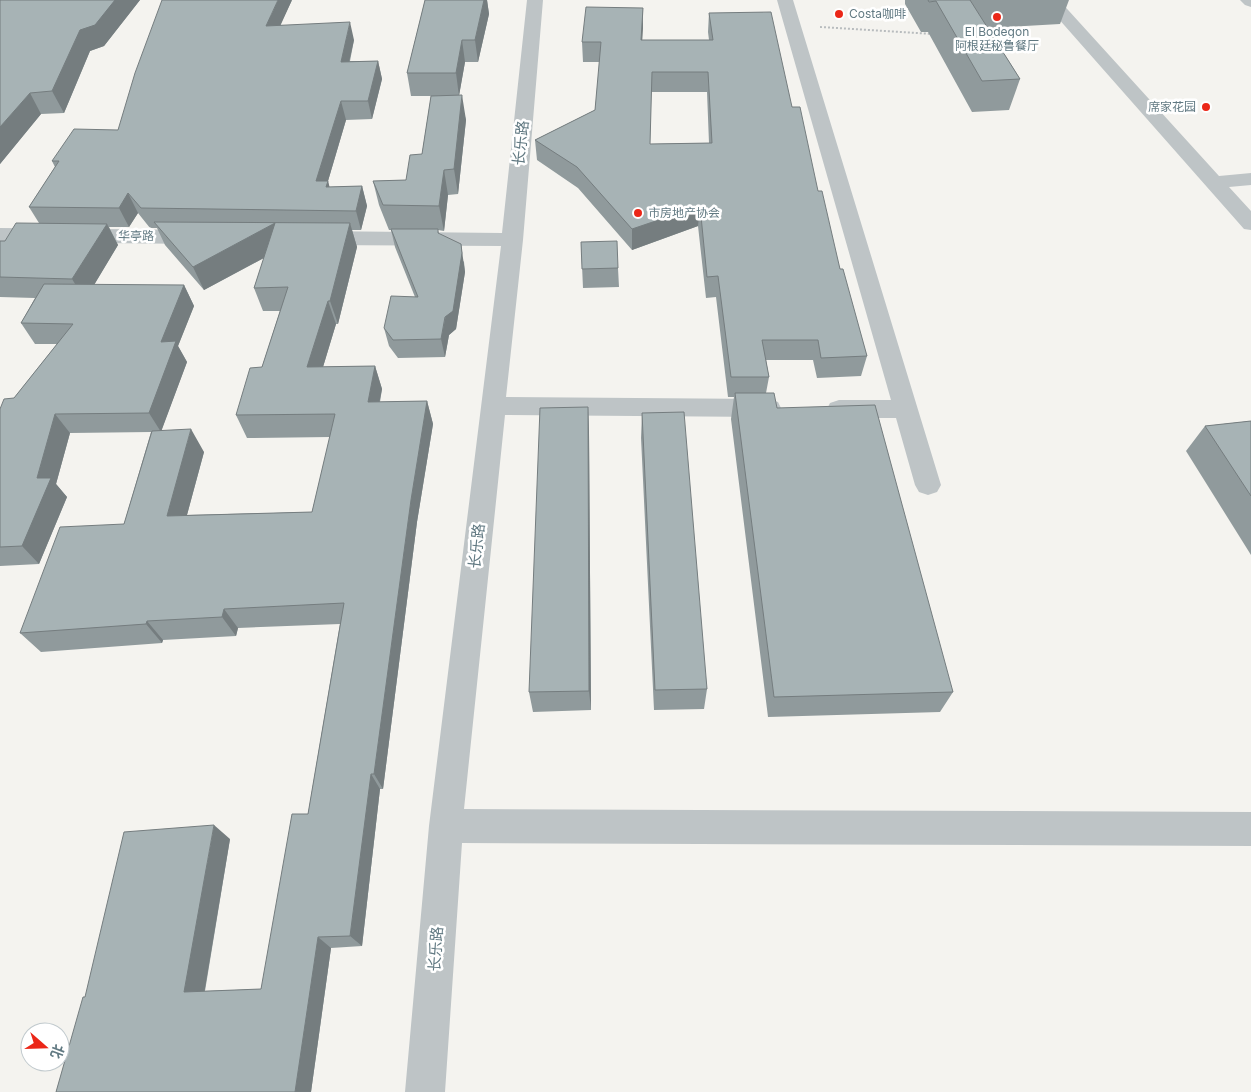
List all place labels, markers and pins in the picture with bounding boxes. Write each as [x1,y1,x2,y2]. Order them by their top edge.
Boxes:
place label: Costa咖啡 [849,6,906,21]
marker: Costa咖啡 [833,8,845,20]
marker: El Bodegon 阿根廷秘鲁餐厅 [991,11,1003,23]
place label: El Bodegon 阿根廷秘鲁餐厅 [955,24,1039,53]
place label: 席家花园 [1148,99,1196,114]
marker: 席家花园 [1200,101,1212,113]
place label: 市房地产协会 [648,205,720,220]
marker: 市房地产协会 [632,207,644,219]

